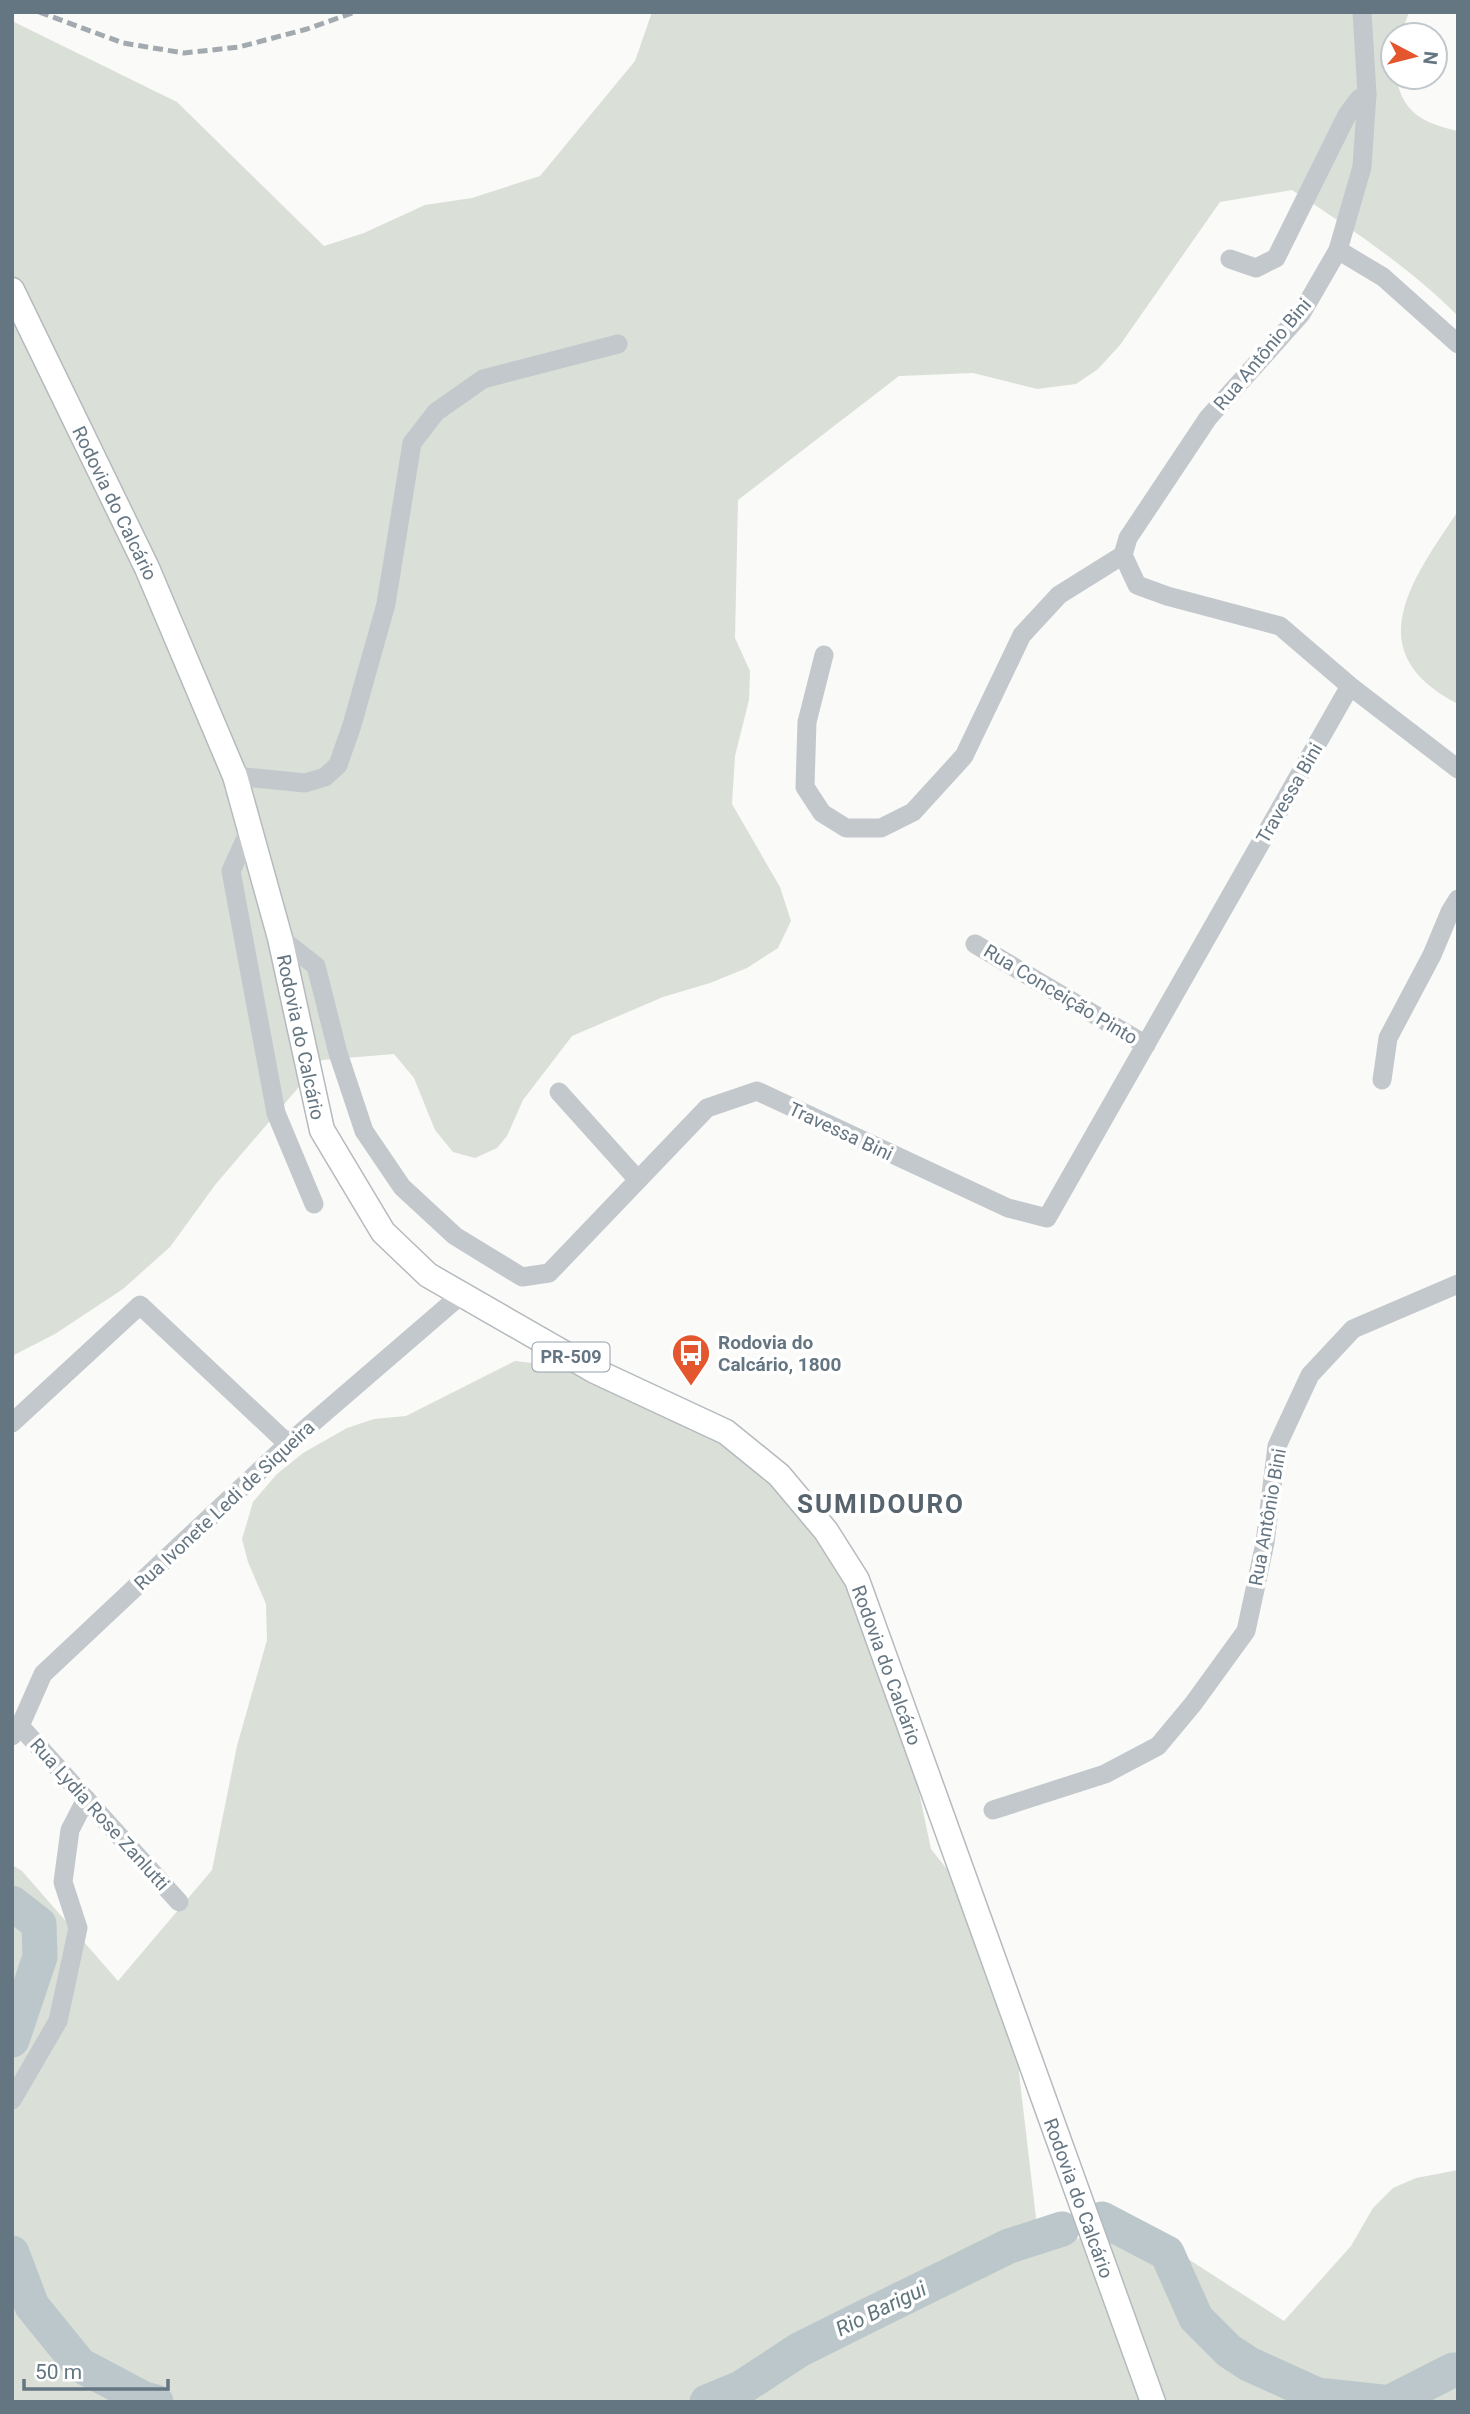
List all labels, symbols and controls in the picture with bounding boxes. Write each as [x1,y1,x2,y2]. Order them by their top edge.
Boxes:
north arrow [1379,21,1449,91]
text: N [1418,50,1443,66]
street label: Rua Antônio Bini [1209,294,1316,415]
street label: Rodovia do Calcário [67,422,162,584]
street label: Travessa Bini [1251,739,1327,848]
street label: Rua Conceição Pinto [980,939,1142,1049]
street label: Rodovia do Calcário [272,952,329,1122]
street label: Travessa Bini [785,1097,897,1166]
place label: Rodovia do Calcário, 1800 [718,1331,842,1376]
bus stop icon: Rodovia do Calcário, 1800 [670,1332,712,1387]
road number: PR-509 [532,1342,610,1372]
street label: Rua Ivonete Ledi de Siqueira [129,1416,319,1595]
street label: Rua Antônio Bini [1244,1447,1291,1588]
district label: SUMIDOURO [797,1489,965,1519]
street label: Rodovia do Calcário [847,1582,926,1748]
street label: Rua Lydia Rose Zanlutti [25,1733,174,1895]
street label: Rodovia do Calcário [1039,2115,1118,2281]
water label: Rio Barigui [832,2277,930,2341]
scale bar [24,2348,168,2392]
text: 50 m [35,2360,82,2384]

